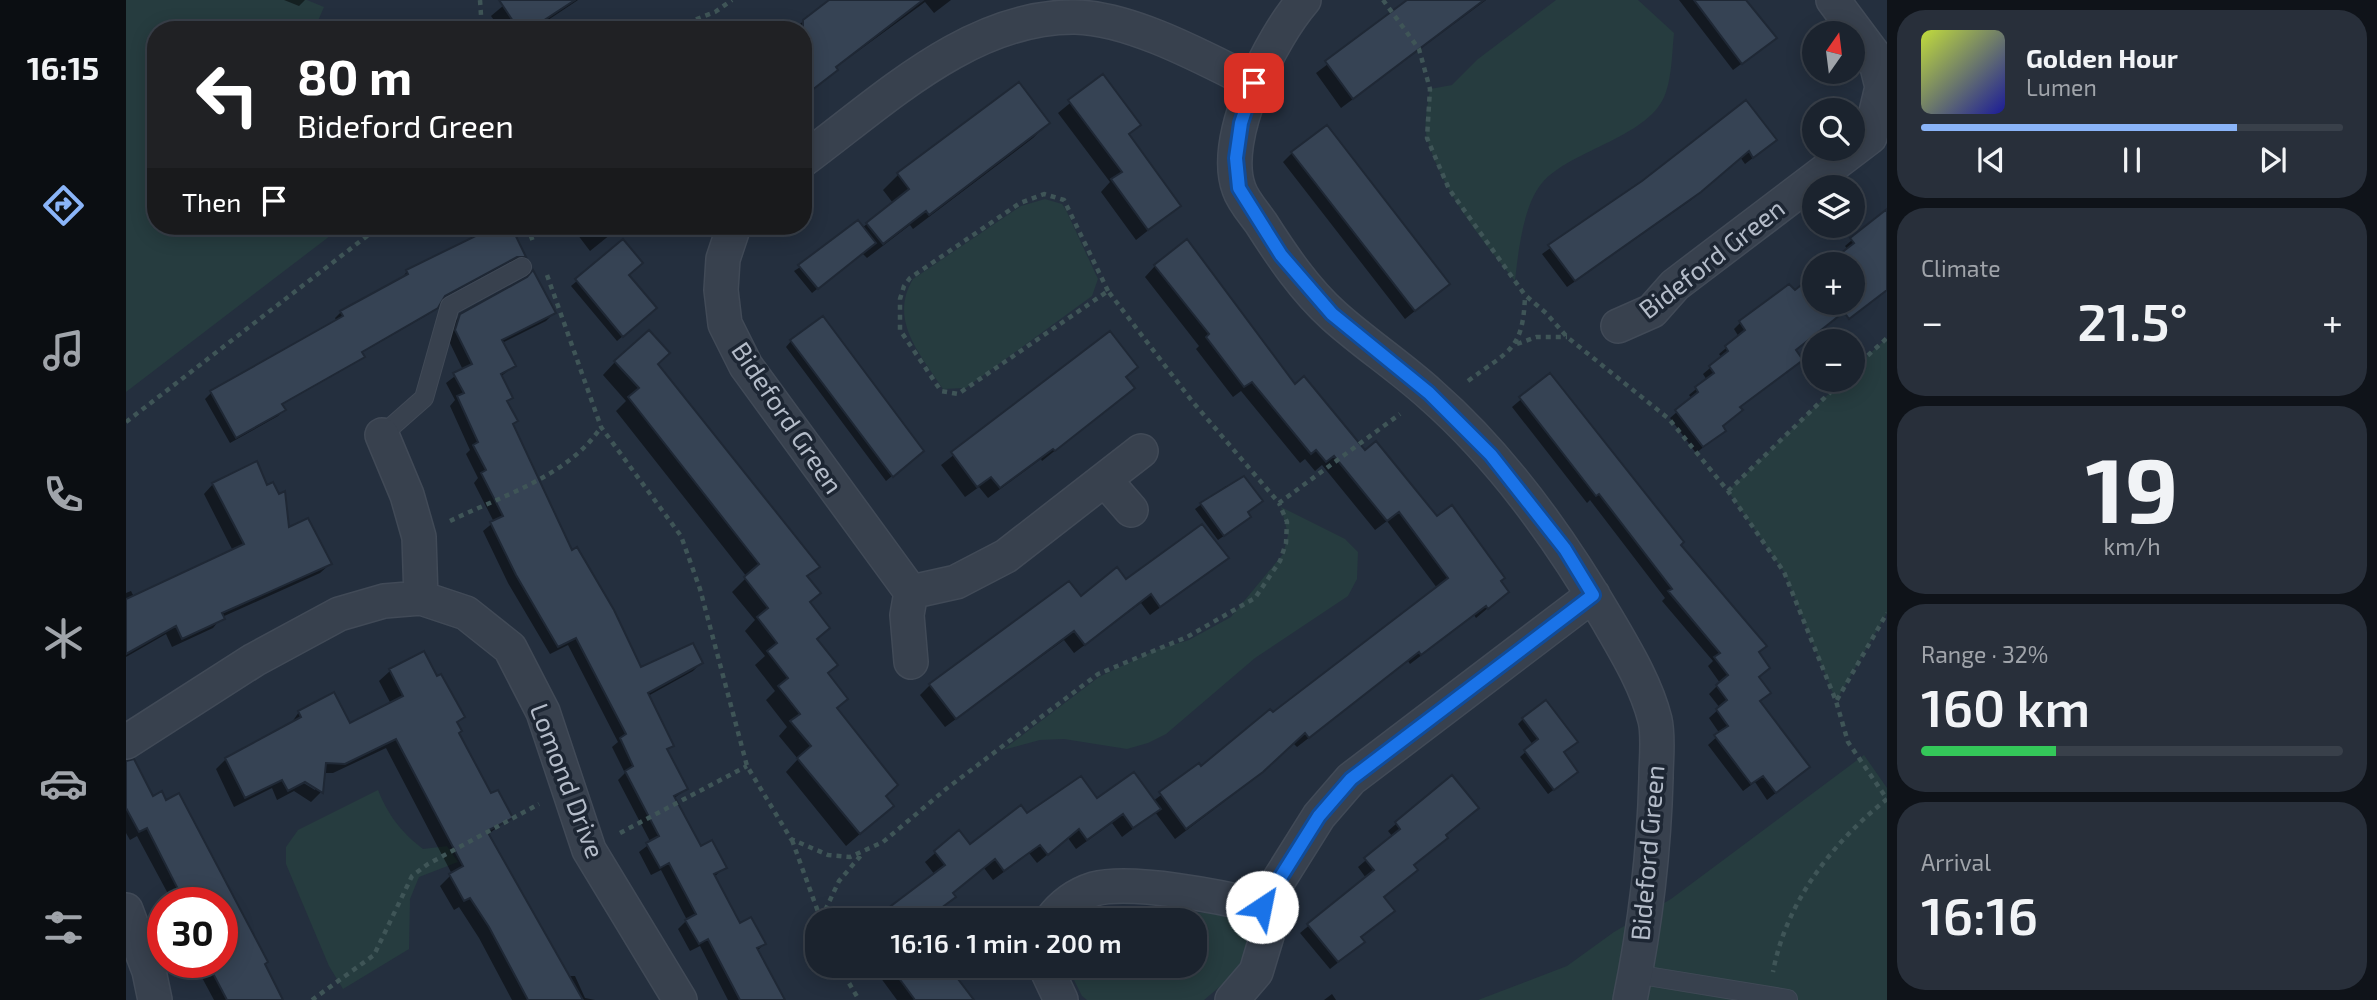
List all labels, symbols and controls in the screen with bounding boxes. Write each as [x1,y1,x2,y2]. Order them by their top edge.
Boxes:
north arrow [1802,21,1866,84]
map controls [1802,21,1865,392]
text: Golden Hour [2026,42,2178,73]
text: 80 m [297,46,412,105]
text: 16:15 [27,48,99,86]
icon: left [182,49,273,140]
pin [1224,53,1284,113]
icon: arrive [1235,64,1273,102]
text: Lumen [2026,73,2097,101]
button: search [1802,98,1865,161]
text: Bideford Green [297,106,514,144]
icon: previous [1972,141,2010,179]
icon: pause [2113,141,2151,179]
icon: next [2254,141,2292,179]
button: layers [1802,175,1865,238]
icon: directions [39,181,88,230]
icon: arrive [255,182,293,220]
text: Then [182,186,241,217]
street label: Bideford Green [1632,191,1790,324]
button: + [1802,252,1865,315]
text: Climate [1921,254,2001,282]
text: 21.5° [2077,289,2188,351]
text: − [1921,298,1943,344]
text: + [2322,298,2343,344]
icon: music [39,326,88,375]
button: − [1802,329,1865,392]
street label: Bideford Green [726,335,850,499]
text: 19 [2085,432,2179,541]
icon: phone [39,470,88,519]
text: km/h [2103,532,2161,560]
icon: climate [39,614,88,663]
text: Range · 32% [1921,640,2048,668]
text: 160 km [1921,675,2090,737]
street label: Lomond Drive [525,699,612,862]
icon: car [39,759,88,808]
street label: Bideford Green [1623,764,1670,942]
text: Arrival [1921,848,1991,876]
position arrow [1225,870,1299,944]
text: 16:16 [1921,883,2038,945]
speed limit sign: 30 [147,887,238,978]
icon: filters [39,903,88,952]
text: 16:16 · 1 min · 200 m [890,927,1122,958]

